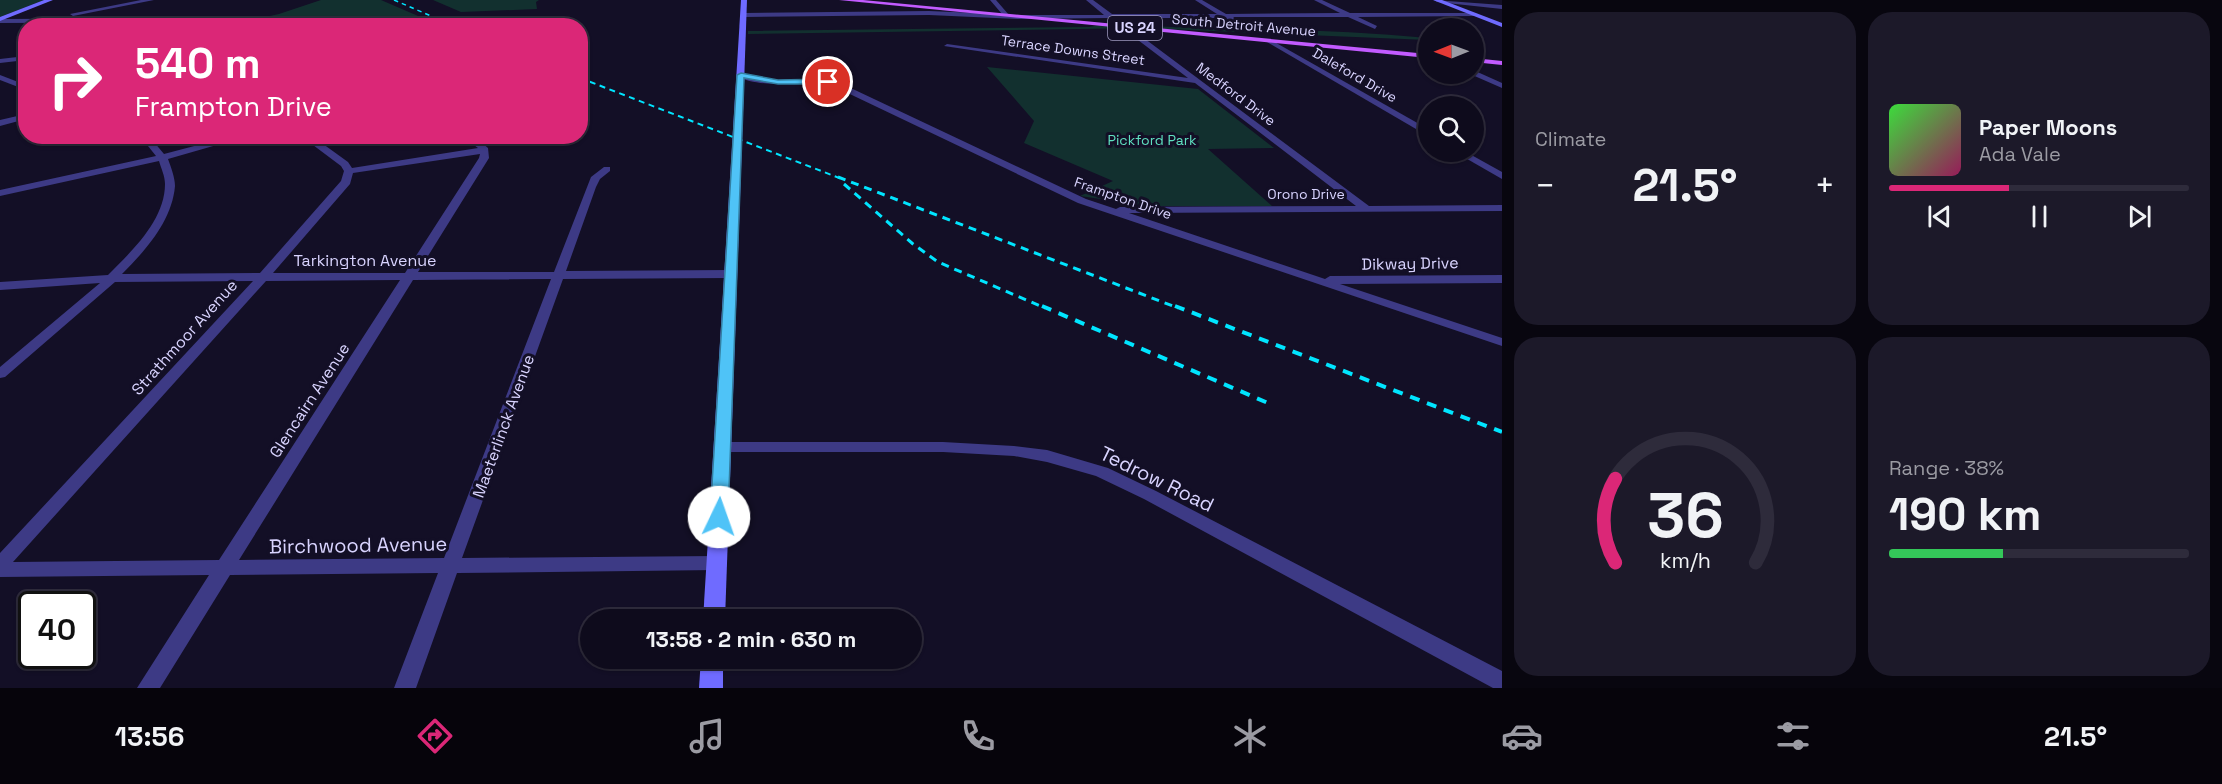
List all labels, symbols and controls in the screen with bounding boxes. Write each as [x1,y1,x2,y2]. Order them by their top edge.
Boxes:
street label: South Detroit Avenue [1171,10,1317,40]
road number: US 24 [1108,16,1162,40]
north arrow [1418,18,1484,84]
map controls [1418,18,1484,162]
street label: Terrace Downs Street [1000,31,1146,69]
text: 540 m [135,37,261,90]
icon: right [36,42,114,120]
street label: Daleford Drive [1310,44,1400,106]
pin [802,56,853,107]
street label: Medford Drive [1193,58,1279,130]
icon: arrive [811,65,844,98]
text: Frampton Drive [135,89,332,124]
button: search [1418,96,1484,162]
text: Paper Moons [1979,113,2117,141]
text: Climate [1535,126,1606,152]
park label: Pickford Park [1107,131,1197,149]
text: Ada Vale [1979,141,2061,167]
text: 21.5° [1632,157,1738,214]
text: − [1535,165,1555,207]
text: + [1815,165,1835,207]
street label: Frampton Drive [1072,173,1174,223]
street label: Orono Drive [1267,185,1345,203]
icon: previous [1923,200,1956,233]
icon: pause [2023,200,2056,233]
icon: next [2123,200,2156,233]
street label: Tarkington Avenue [293,250,437,271]
street label: Dikway Drive [1361,252,1459,275]
street label: Strathmoor Avenue [127,275,242,400]
street label: Glencairn Avenue [264,339,354,462]
street label: Maeterlinck Avenue [468,352,539,501]
street label: Tedrow Road [1096,440,1218,518]
text: Range · 38% [1889,455,2004,481]
text: 36 [1647,476,1723,555]
position arrow [687,485,751,549]
text: 190 km [1889,486,2042,543]
street label: Birchwood Avenue [269,530,447,560]
text: km/h [1659,548,1711,575]
speed limit sign: 40 [18,591,96,669]
text: 13:58 · 2 min · 630 m [646,625,856,653]
icon: directions [414,715,456,757]
icon: music [686,715,728,757]
icon: phone [957,715,999,757]
icon: climate [1229,715,1271,757]
icon: car [1501,715,1543,757]
icon: filters [1772,715,1814,757]
text: 13:56 [115,719,184,754]
text: 21.5° [2044,719,2107,754]

